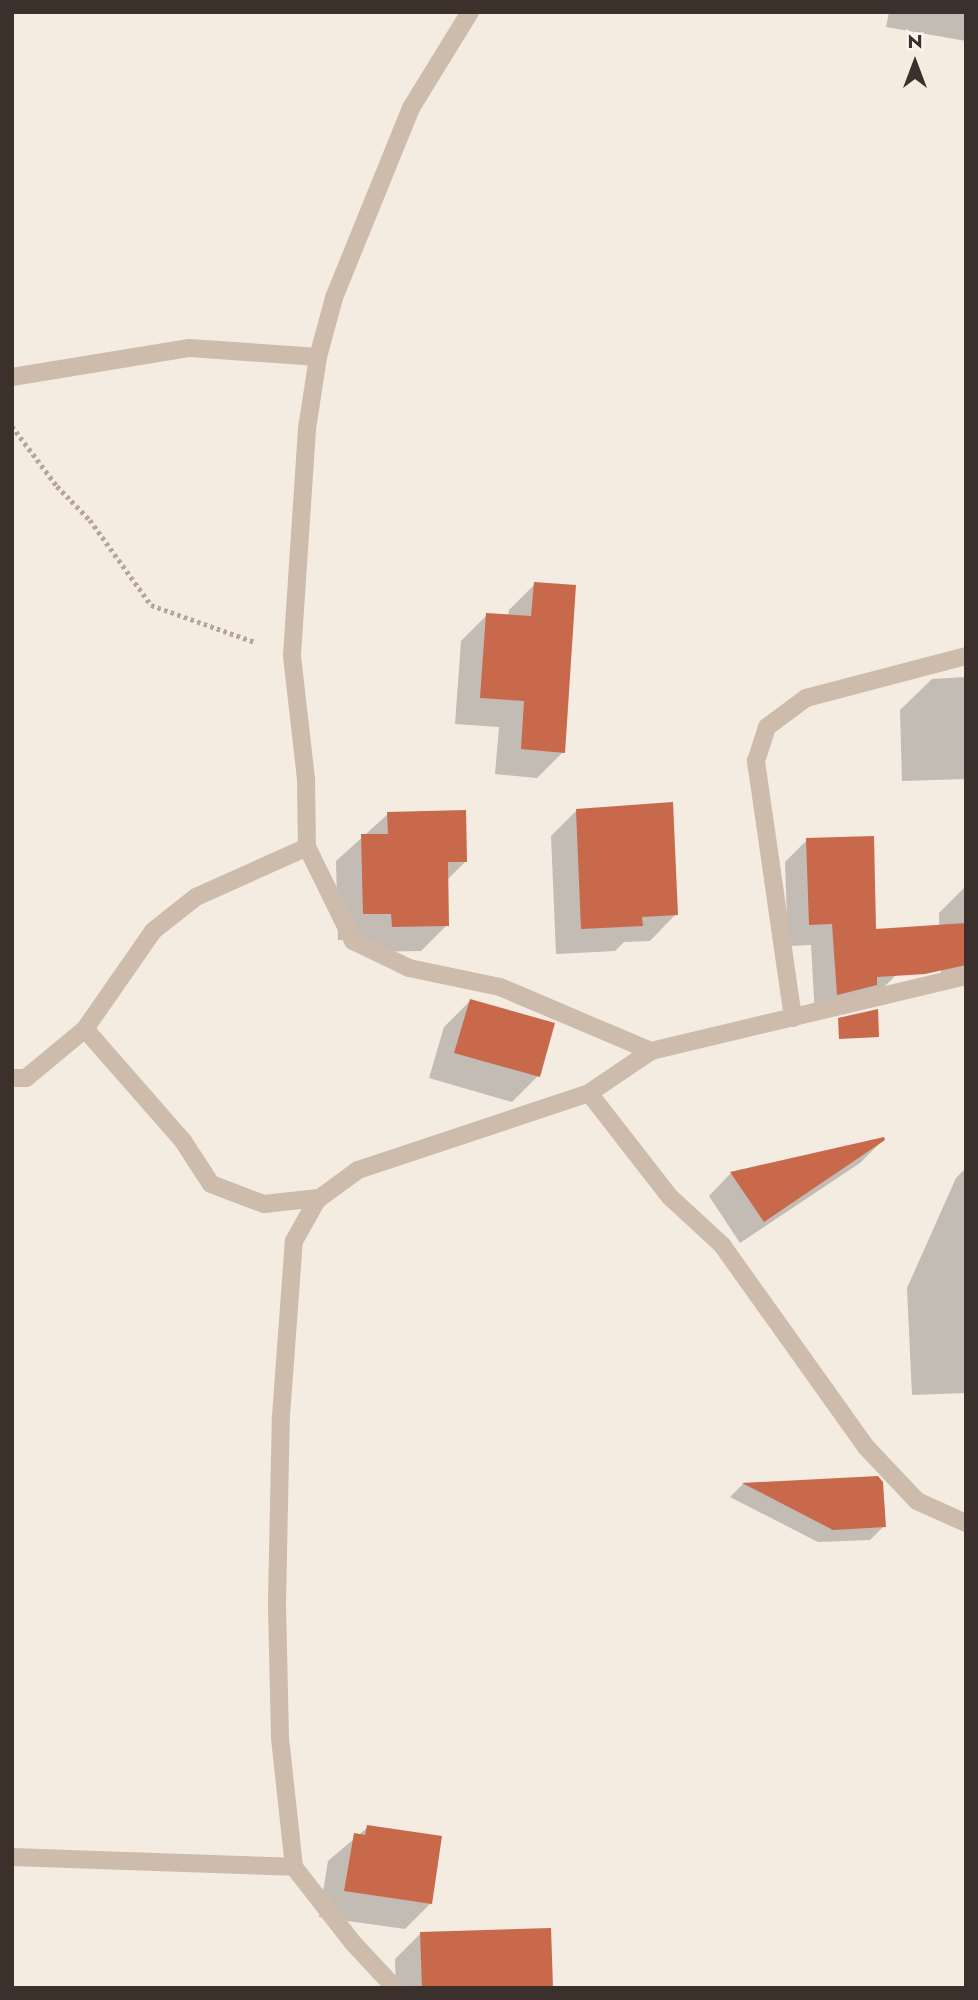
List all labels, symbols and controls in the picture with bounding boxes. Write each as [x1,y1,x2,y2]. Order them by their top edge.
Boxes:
north arrow [880,28,950,98]
text: N [907,28,923,55]

